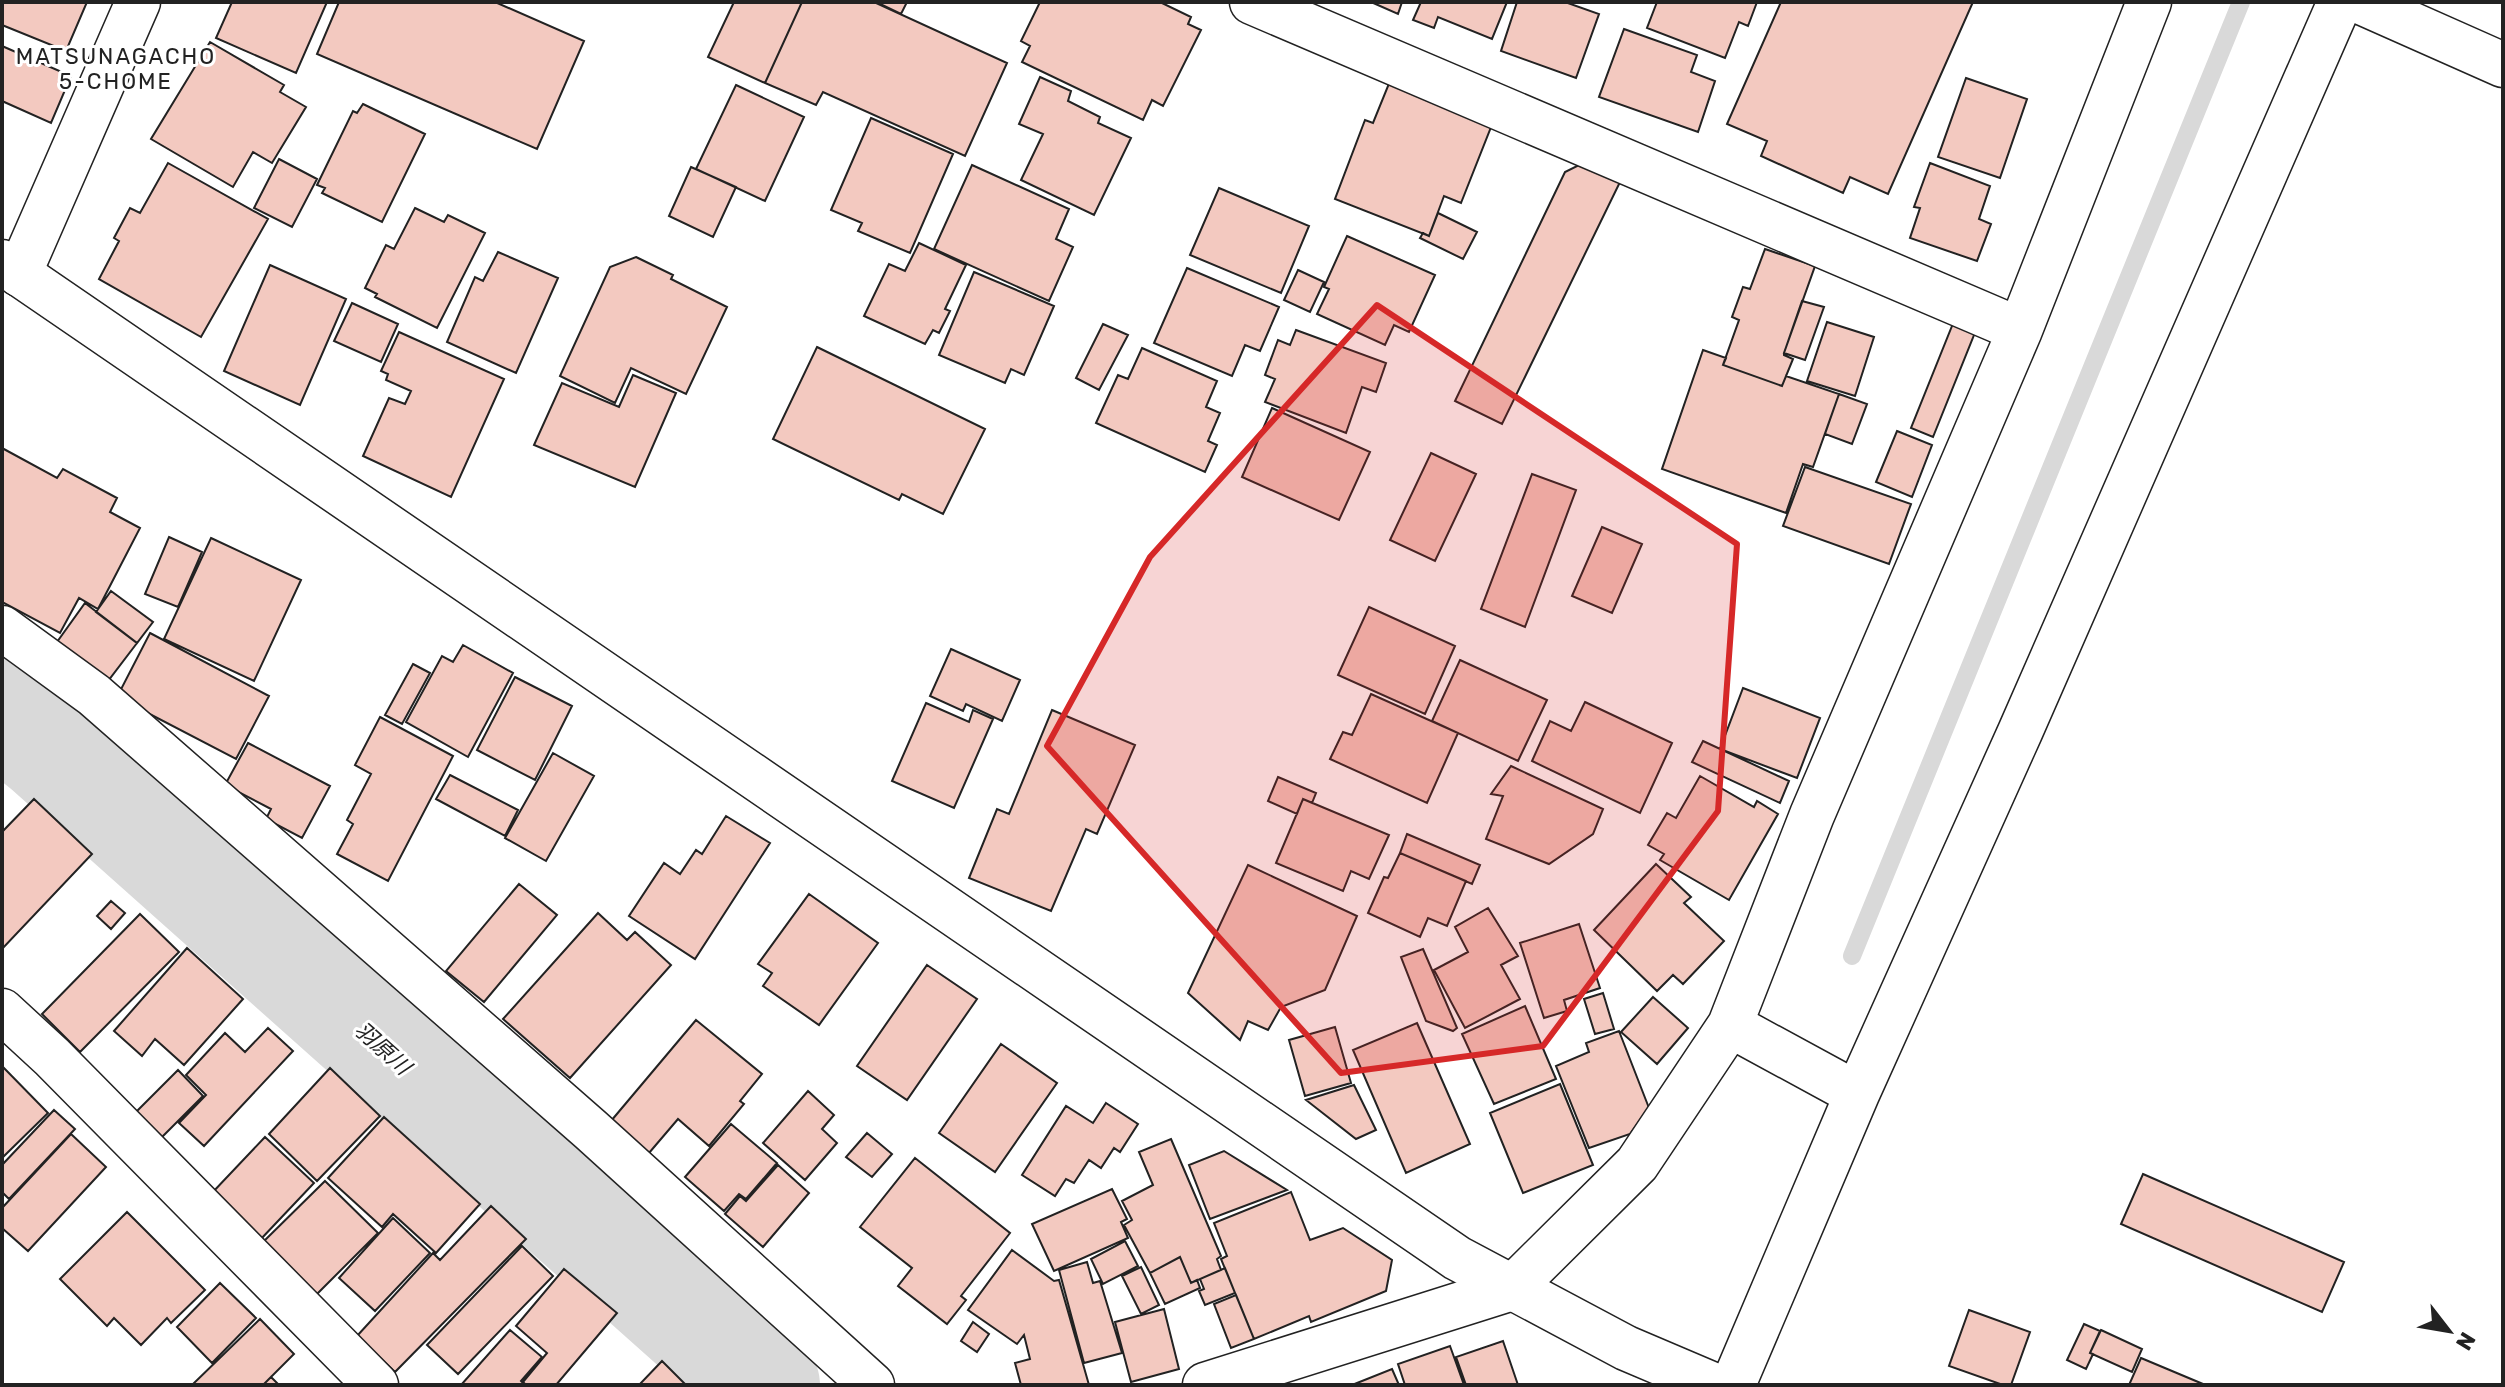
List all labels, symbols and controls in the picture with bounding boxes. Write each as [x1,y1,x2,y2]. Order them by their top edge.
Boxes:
district label: MATSUNAGACHO 5-CHOME [16,43,216,95]
water label: 羽原川 [349,1016,418,1082]
north arrow [2409,1291,2489,1371]
text: N [2450,1327,2481,1355]

